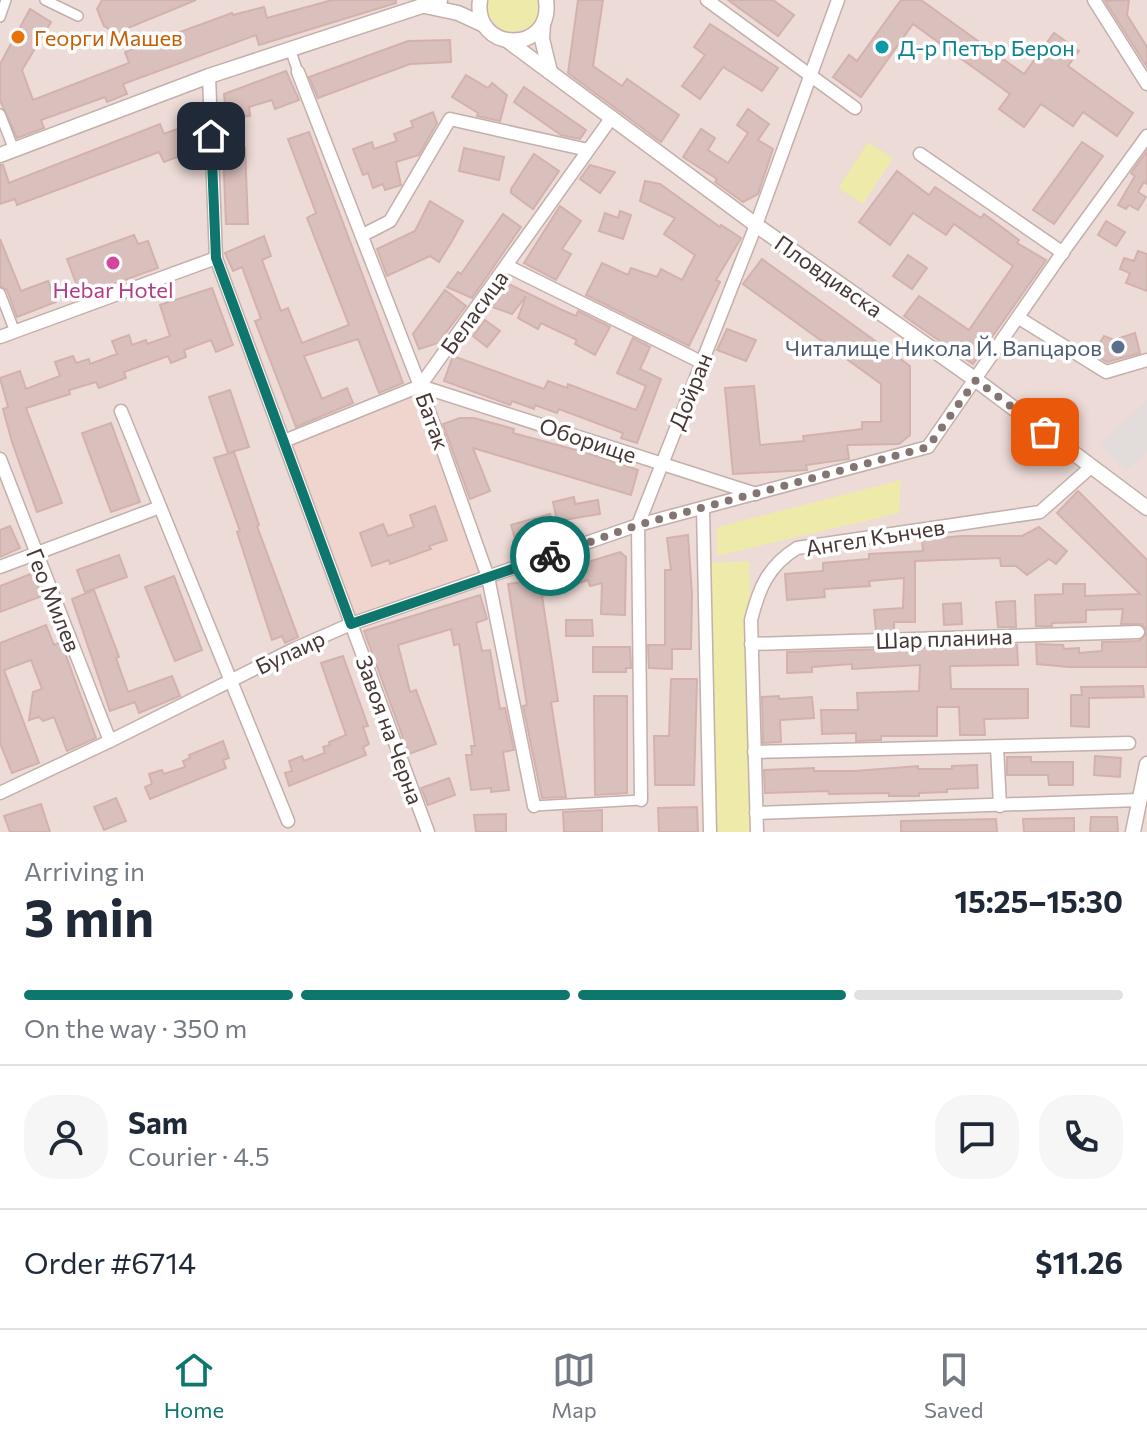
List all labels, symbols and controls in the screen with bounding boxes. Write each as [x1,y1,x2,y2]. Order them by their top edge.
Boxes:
place label: Георги Maшев [34,24,183,51]
marker: Георги Maшев [9,28,27,46]
place label: Д-р Петър Берон [898,34,1075,61]
marker: Д-р Петър Берон [873,38,891,56]
pin [177,102,245,170]
icon: home [189,114,233,158]
street label: Пловдивска [770,229,888,323]
marker: Hebar Hotel [104,254,122,272]
street label: Беласица [435,265,513,359]
place label: Hebar Hotel [52,276,174,303]
place label: Читалище Никола Й. Вапцаров [785,334,1102,361]
marker: Читалище Никола Й. Вапцаров [1109,338,1127,356]
street label: Дойран [663,349,717,433]
street label: Батак [410,389,456,453]
pin [1011,398,1079,466]
icon: bag [1023,410,1067,454]
street label: Оборище [536,412,640,468]
street label: Ангел Кънчев [804,513,946,561]
courier [510,516,590,596]
icon: bike [528,534,572,578]
street label: Гео Милев [21,544,87,656]
street label: Шар планина [875,622,1013,654]
street label: Булаир [251,624,329,680]
street label: Завоя на Черна [351,652,429,808]
text: Arriving in [24,855,145,886]
text: 15:25–15:30 [955,882,1123,919]
text: 3 min [24,884,154,948]
text: On the way · 350 m [24,1012,247,1043]
button: person [24,1095,108,1179]
button: chat [935,1095,1019,1179]
button: phone [1039,1095,1123,1179]
text: Sam [128,1103,188,1140]
text: Courier · 4.5 [128,1140,270,1171]
text: Order #6714 [24,1243,196,1280]
text: $11.26 [1035,1243,1123,1280]
tab: Home [164,1348,224,1423]
tab: Map [551,1348,597,1423]
tab: Saved [924,1348,983,1423]

